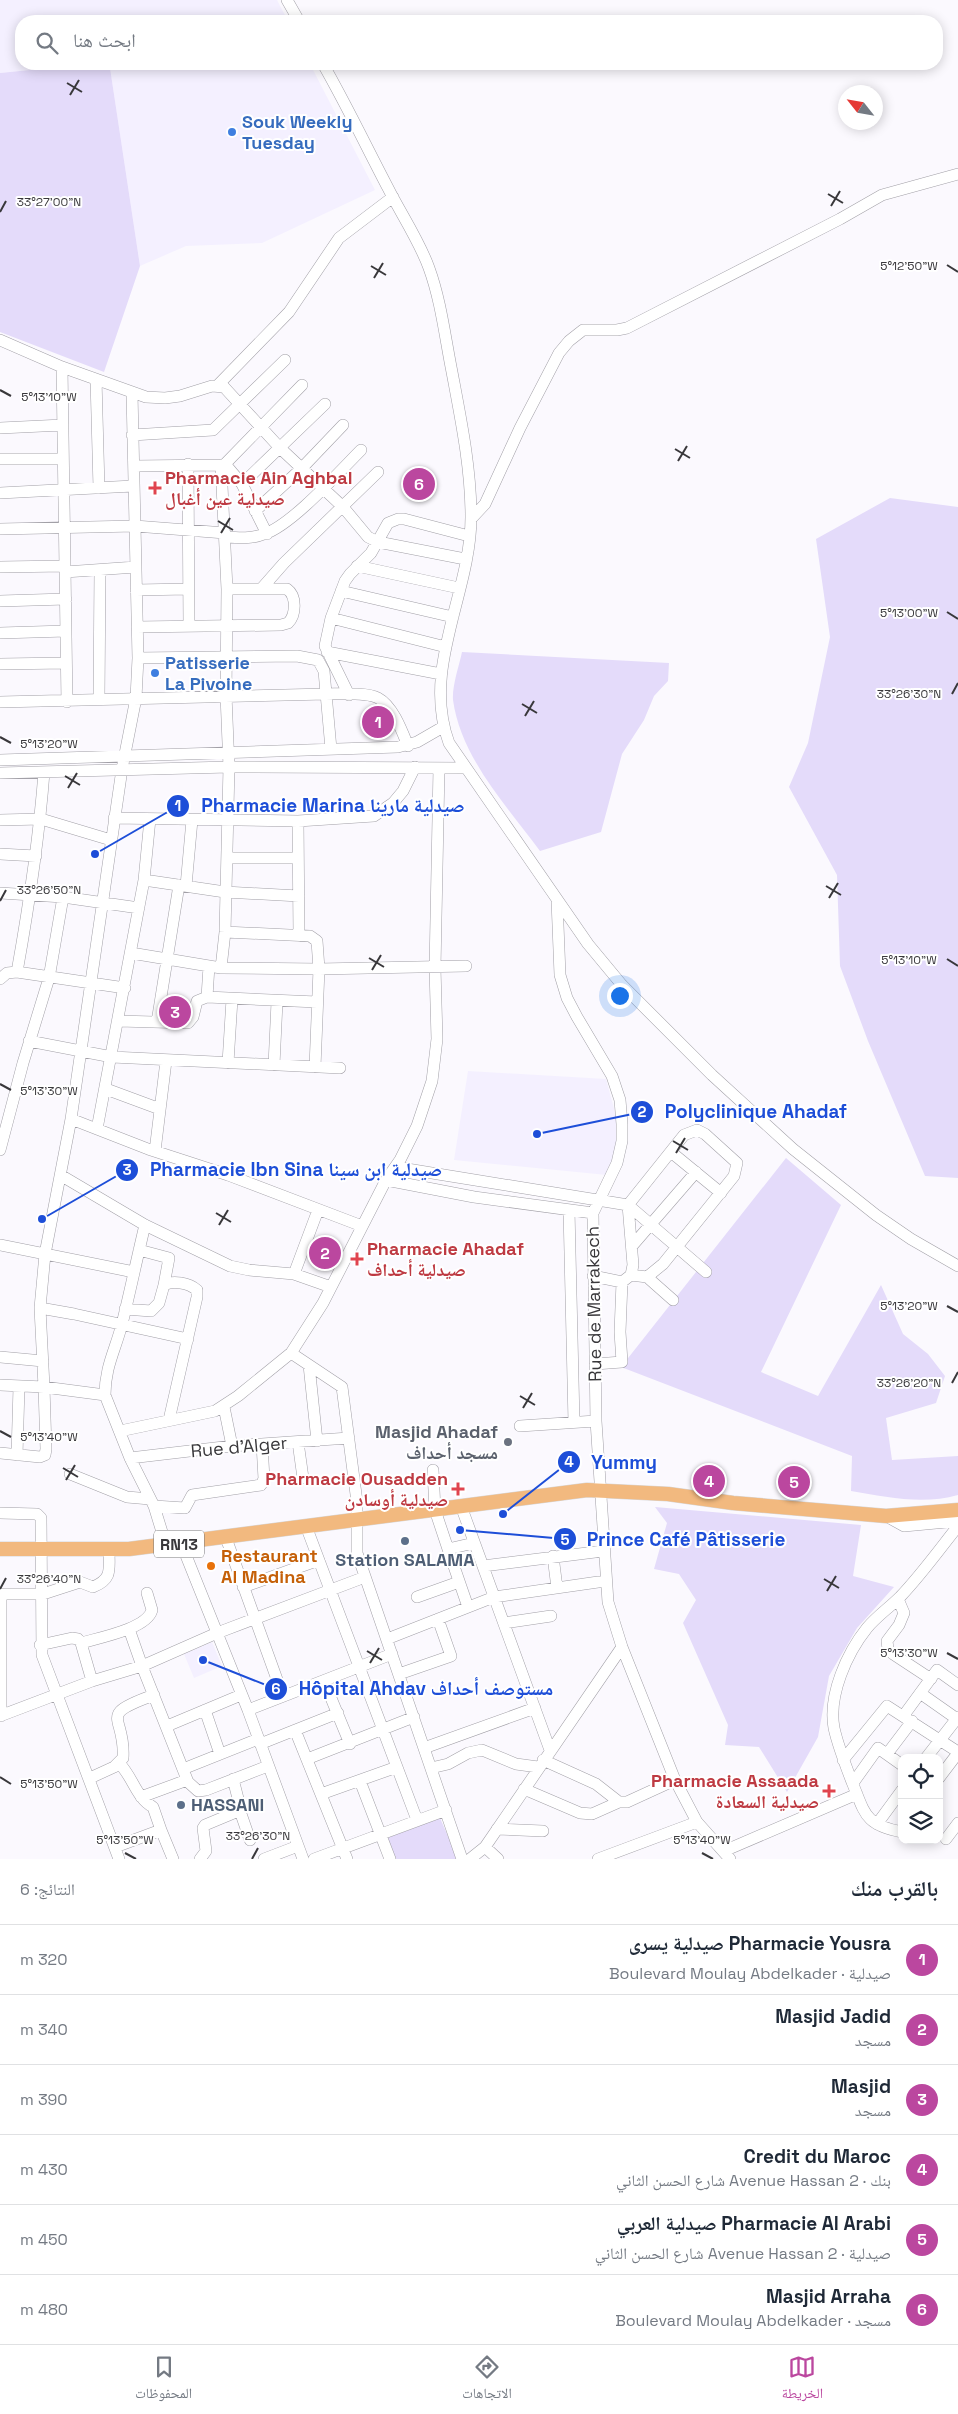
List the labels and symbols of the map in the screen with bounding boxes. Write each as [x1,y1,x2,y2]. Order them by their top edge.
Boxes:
north arrow [838,85,883,130]
place label: Souk Weekly Tuesday [242,110,352,154]
marker: Souk Weekly Tuesday [226,126,238,138]
text: 33°27'00"N [17,194,81,210]
text: 5°12'50"W [880,258,938,274]
text: 5°13'10"W [21,389,77,405]
pin: 6 [403,465,435,503]
place label: Pharmacie Ain Aghbal صيدلية عين أغبال [165,466,352,510]
marker: Pharmacie Ain Aghbal صيدلية عين أغبال [149,482,161,494]
text: 5°13'00"W [880,605,939,621]
place label: Patisserie La Pivoine [165,651,252,695]
marker: Patisserie La Pivoine [149,667,161,679]
text: 33°26'30"N [877,686,941,702]
pin: 1 [362,703,394,741]
text: 5°13'20"W [20,736,78,752]
callout: Pharmacie Marina صيدلية مارينا [166,789,474,823]
text: Pharmacie Marina صيدلية مارينا [201,793,465,818]
text: 1 [175,796,181,815]
text: 33°26'50"N [17,882,81,898]
text: 5°13'10"W [881,952,937,968]
your location [607,983,633,1009]
pin: 3 [159,993,191,1031]
text: 5°13'30"W [20,1083,78,1099]
callout: Polyclinique Ahadaf [630,1095,857,1129]
text: Polyclinique Ahadaf [665,1099,847,1124]
text: 2 [638,1102,647,1121]
callout: Pharmacie Ibn Sina صيدلية ابن سينا [114,1153,452,1187]
text: Pharmacie Ibn Sina صيدلية ابن سينا [150,1157,442,1182]
text: 3 [122,1160,132,1179]
street label: Rue de Marrakech [581,1226,606,1382]
pin: 2 [309,1234,341,1272]
place label: Pharmacie Ahadaf صيدلية أحداف [367,1237,524,1281]
marker: Pharmacie Ahadaf صيدلية أحداف [351,1253,363,1265]
text: 5°13'20"W [880,1298,938,1314]
text: 33°26'20"N [877,1375,941,1391]
place label: Masjid Ahadaf مسجد أحداف [375,1420,498,1464]
text: 5°13'40"W [20,1429,78,1445]
street label: Rue d'Alger [190,1431,288,1462]
marker: Masjid Ahadaf مسجد أحداف [502,1436,514,1448]
callout: Yummy [556,1445,667,1479]
text: Yummy [591,1450,657,1475]
text: 4 [564,1452,574,1471]
pin: 4 [693,1462,725,1500]
pin: 5 [778,1463,810,1501]
place label: Pharmacie Ousadden صيدلية أوسادن [265,1467,448,1511]
marker: Pharmacie Ousadden صيدلية أوسادن [452,1483,464,1495]
callout: Prince Café Pâtisserie [552,1522,796,1556]
text: Prince Café Pâtisserie [587,1527,785,1552]
road number: RN13 [154,1530,204,1558]
text: 5 [560,1530,570,1549]
marker: Station SALAMA [399,1535,411,1547]
place label: Restaurant Al Madina [221,1544,318,1588]
place label: Station SALAMA [335,1548,475,1571]
marker: Restaurant Al Madina [205,1560,217,1572]
text: 33°26'40"N [17,1571,81,1587]
text: 5°13'30"W [880,1645,938,1661]
callout: Hôpital Ahdav مستوصف أحداف [264,1672,564,1706]
text: Hôpital Ahdav مستوصف أحداف [299,1676,553,1701]
text: 6 [271,1679,281,1698]
place label: Pharmacie Assaada صيدلية السعادة [651,1769,820,1813]
text: 5°13'50"W [20,1776,78,1792]
marker: Pharmacie Assaada صيدلية السعادة [823,1785,835,1797]
place label: HASSANI [191,1793,264,1816]
marker: HASSANI [175,1799,187,1811]
text: 33°26'30"N [226,1828,290,1844]
text: 5°13'50"W [96,1832,154,1848]
text: 5°13'40"W [673,1832,731,1848]

